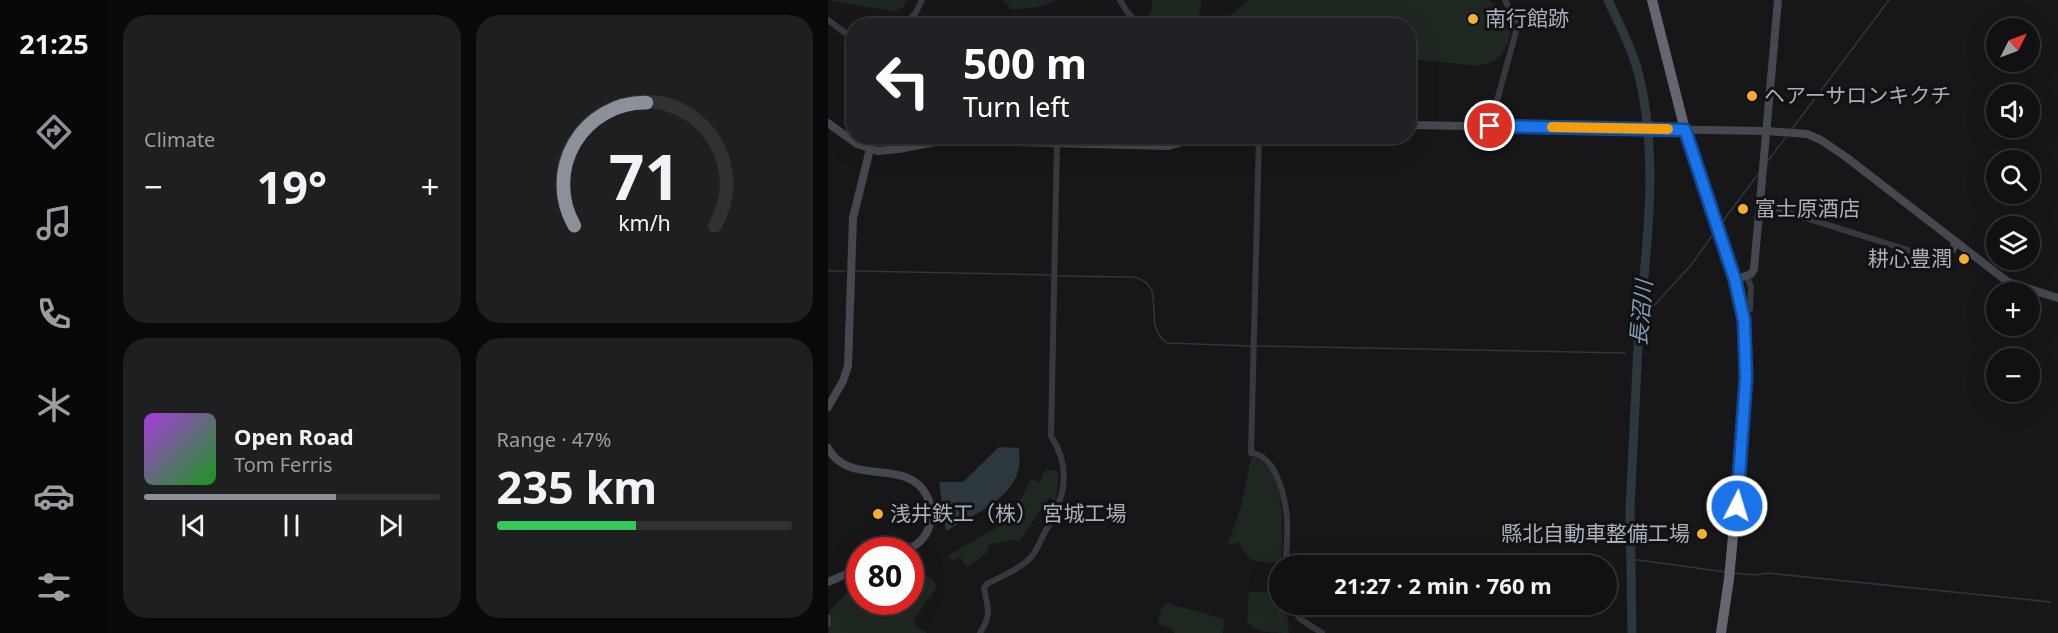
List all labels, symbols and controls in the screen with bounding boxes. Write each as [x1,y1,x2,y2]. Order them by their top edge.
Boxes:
place label: 南行館跡 [1485,4,1569,32]
marker: 南行館跡 [1466,12,1480,26]
north arrow [1986,18,2040,72]
map controls [1986,18,2040,402]
text: 21:25 [19,25,89,62]
text: 500 m [963,34,1087,91]
icon: left [864,42,942,120]
place label: ヘアーサロンキクチ [1764,81,1951,109]
button: sound [1986,84,2040,138]
text: Turn left [963,88,1069,125]
marker: ヘアーサロンキクチ [1745,89,1759,103]
pin [1464,100,1515,151]
icon: arrive [1473,109,1506,142]
icon: directions [33,111,75,153]
text: Climate [144,126,215,153]
text: 71 [609,133,680,218]
button: search [1986,150,2040,204]
text: 19° [256,156,327,217]
text: − [144,164,163,209]
text: + [421,164,440,209]
place label: 富士原酒店 [1755,194,1860,222]
icon: music [33,202,75,244]
marker: 富士原酒店 [1736,202,1750,216]
text: km/h [618,208,671,237]
button: layers [1986,216,2040,270]
place label: 耕心豊潤 [1868,244,1952,272]
marker: 耕心豊潤 [1957,252,1971,266]
water label: 長沼川 [1622,277,1658,347]
button: + [1986,282,2040,336]
icon: phone [33,293,75,335]
button: − [1986,348,2040,402]
icon: climate [33,384,75,426]
text: Open Road [234,421,354,451]
text: Range · 47% [497,426,611,453]
text: Tom Ferris [234,451,333,478]
text: 235 km [497,456,657,517]
position arrow [1705,474,1769,538]
icon: car [33,475,75,517]
place label: 浅井鉄工（株） 宮城工場 [890,499,1126,527]
marker: 浅井鉄工（株） 宮城工場 [871,507,885,521]
icon: previous [177,509,210,542]
icon: pause [275,509,308,542]
icon: next [374,509,407,542]
place label: 縣北自動車整備工場 [1501,519,1690,547]
marker: 縣北自動車整備工場 [1695,527,1709,541]
speed limit sign: 80 [846,537,924,615]
icon: filters [33,566,75,608]
text: 21:27 · 2 min · 760 m [1334,570,1552,600]

